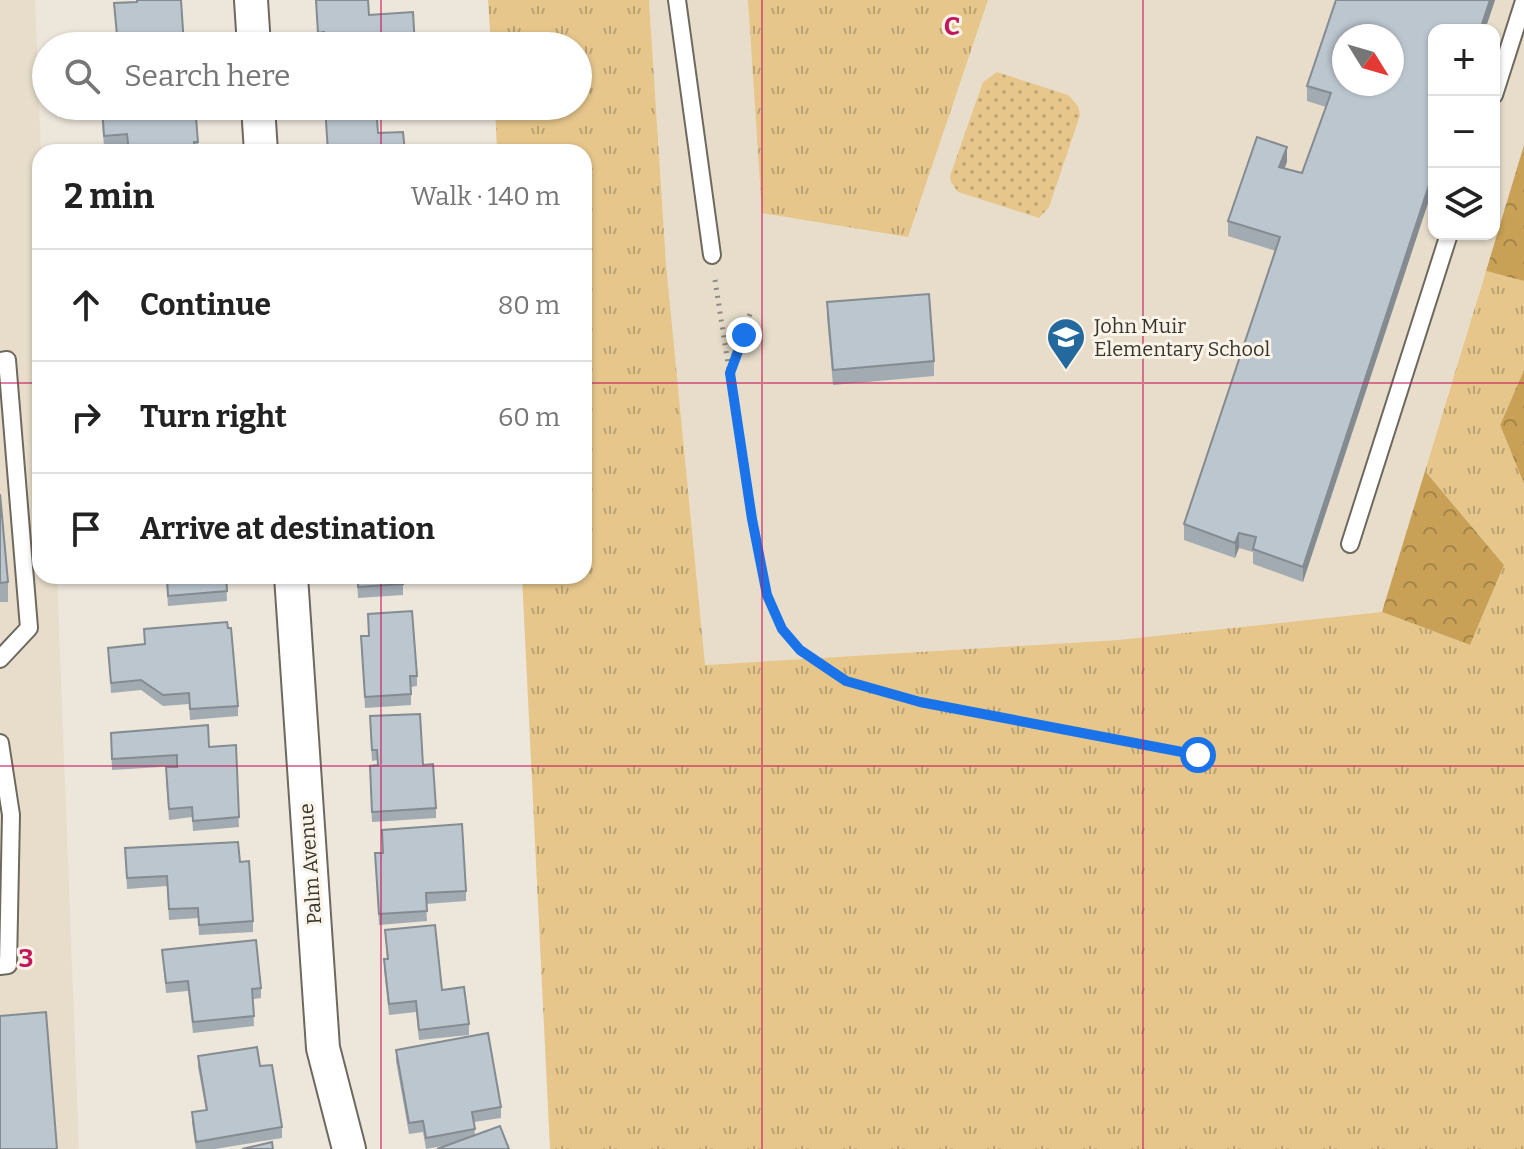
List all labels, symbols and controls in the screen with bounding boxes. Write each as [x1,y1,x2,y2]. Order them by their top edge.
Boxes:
text: C [944,11,960,42]
north arrow [1332,24,1404,96]
map controls [1428,24,1500,240]
button: + [1428,24,1500,96]
search box [32,32,592,120]
icon: search [60,54,104,98]
text: Search here [124,58,291,94]
button: − [1428,96,1500,168]
button: layers [1428,168,1500,240]
text: 2 min [64,176,154,217]
text: Walk · 140 m [411,181,560,212]
icon: ahead [64,283,108,327]
text: Continue [140,287,271,323]
text: 80 m [498,290,560,321]
place label: John Muir Elementary School [1093,314,1271,361]
school or university icon: John Muir Elementary School [1045,316,1087,371]
route end [726,317,762,353]
icon: right [64,395,108,439]
text: Turn right [140,399,287,435]
text: 60 m [498,402,560,433]
icon: arrive [64,507,108,551]
text: Arrive at destination [140,511,435,547]
route start [1180,737,1216,773]
street label: Palm Avenue [294,803,326,925]
text: 3 [19,943,33,974]

